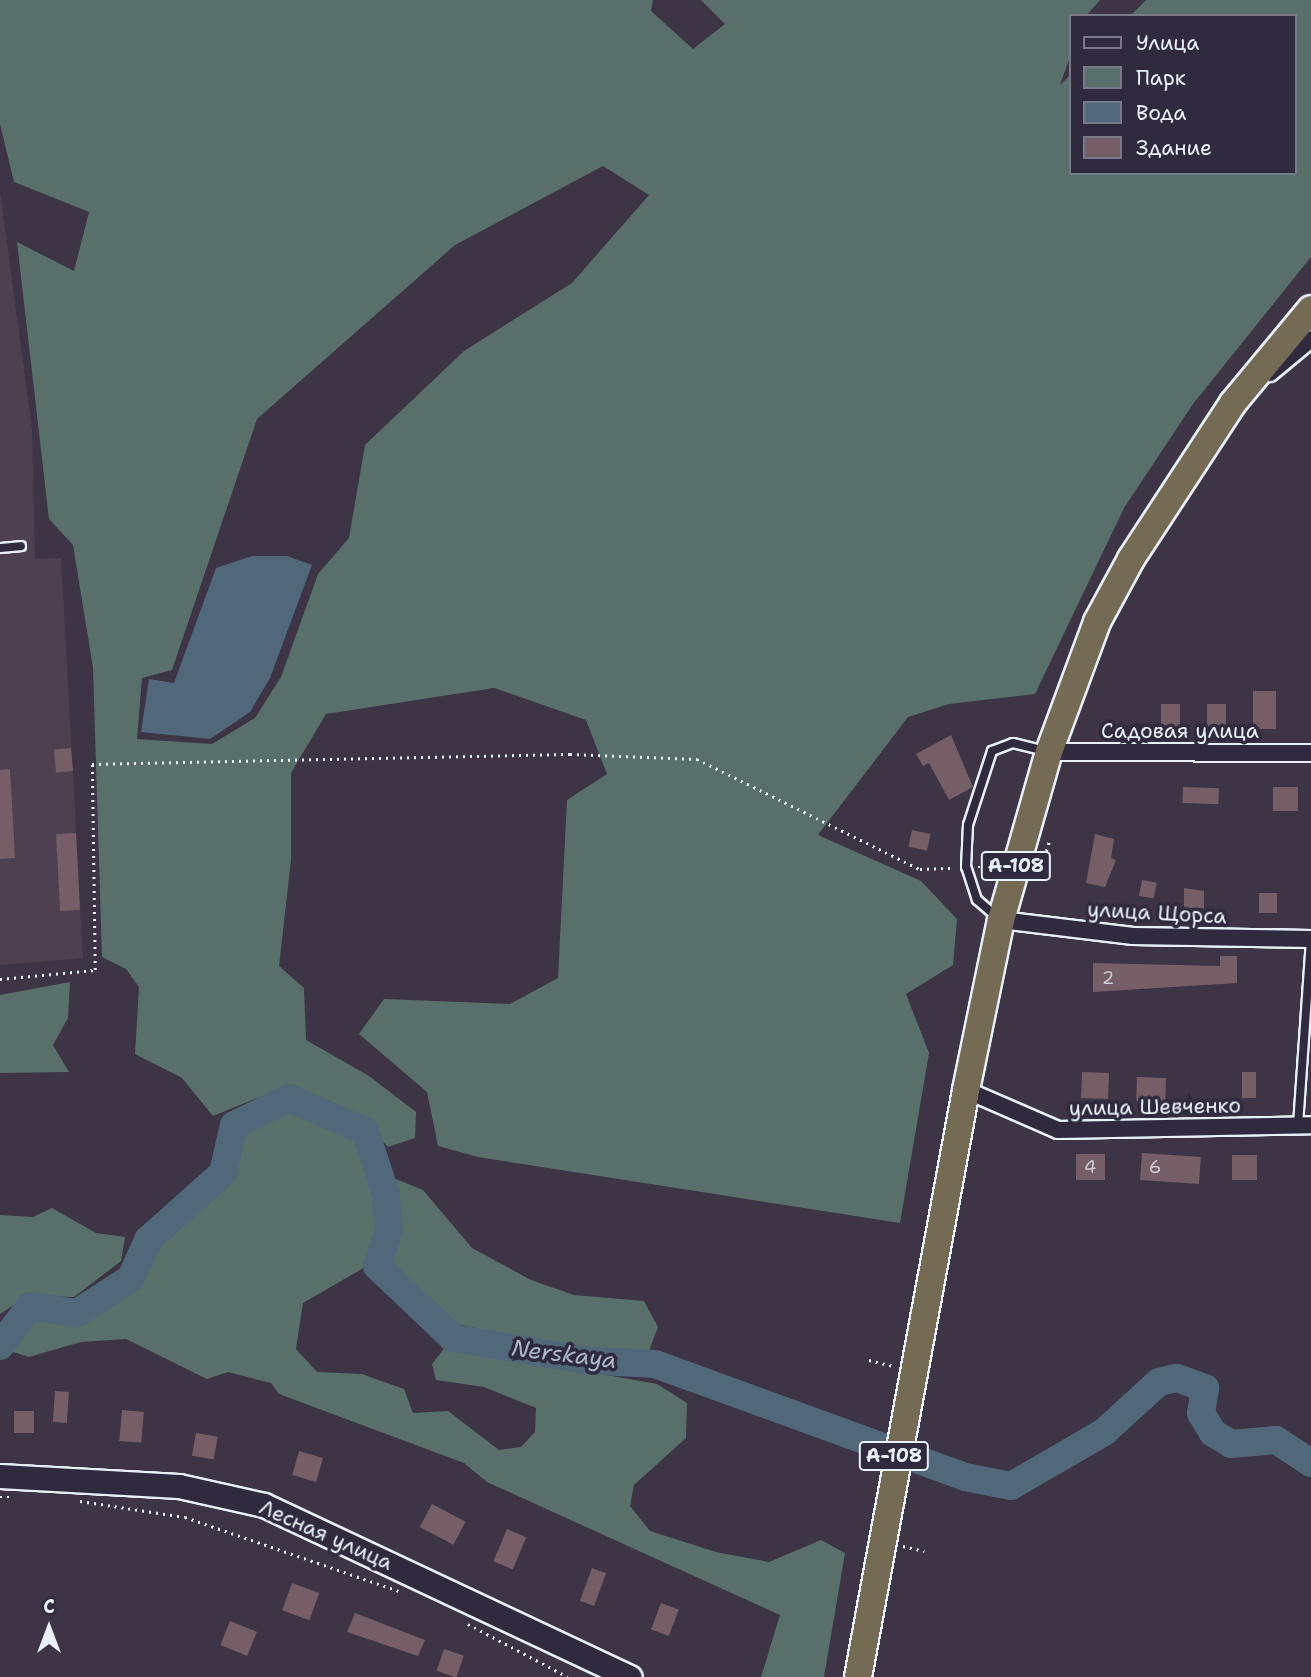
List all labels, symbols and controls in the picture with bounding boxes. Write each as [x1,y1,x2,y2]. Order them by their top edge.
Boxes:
legend [1070,14,1297,175]
text: Улица [1136,29,1199,57]
text: Парк [1136,64,1186,92]
text: Вода [1136,99,1186,127]
text: Здание [1136,134,1212,162]
street label: Садовая улица [1101,718,1259,744]
road number: А-108 [979,850,1053,881]
street label: улица Щорса [1087,897,1227,929]
house number: 2 [1102,967,1114,989]
street label: улица Шевченко [1069,1093,1241,1121]
house number: 4 [1084,1156,1096,1178]
house number: 6 [1149,1156,1161,1178]
water label: Nerskaya [510,1334,618,1374]
road number: А-108 [857,1440,931,1472]
street label: Лесная улица [256,1494,396,1576]
north arrow [14,1593,84,1663]
text: С [43,1594,55,1619]

